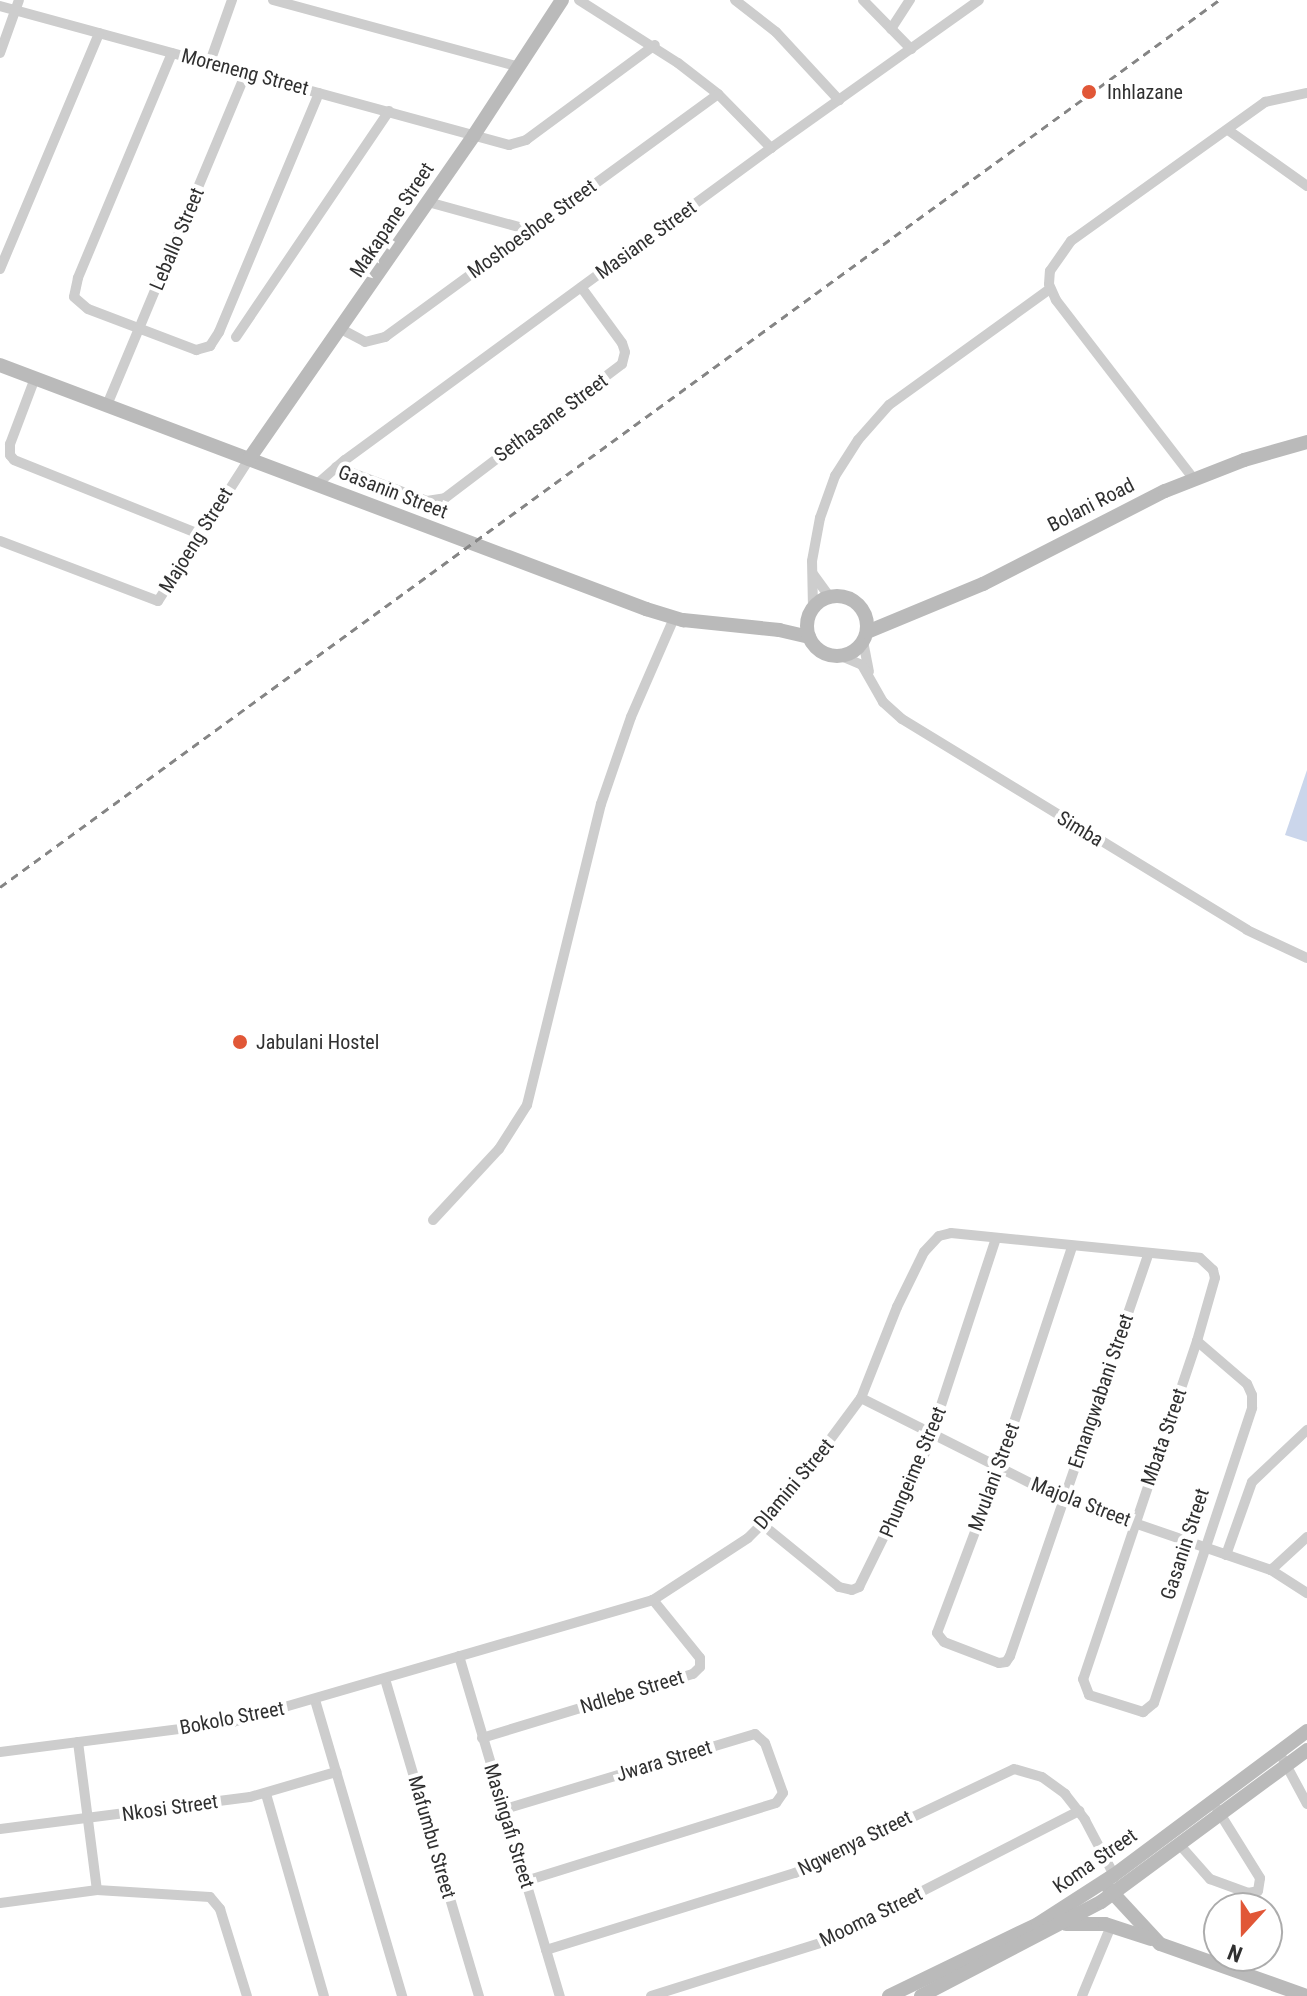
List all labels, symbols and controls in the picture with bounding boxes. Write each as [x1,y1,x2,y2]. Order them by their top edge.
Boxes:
street label: Moreneng Street [179,44,311,100]
place label: Inhlazane [1107,80,1183,104]
marker: Inhlazane [1078,81,1100,103]
street label: Makapane Street [345,158,439,282]
street label: Moshoeshoe Street [463,174,601,284]
street label: Leballo Street [145,184,209,294]
street label: Masiane Street [591,195,701,285]
street label: Sethasane Street [490,369,612,467]
street label: Gasanin Street [335,460,451,524]
street label: Bolani Road [1044,473,1138,537]
street label: Majoeng Street [154,483,238,597]
street label: Simba [1053,806,1107,852]
place label: Jabulani Hostel [256,1030,379,1054]
marker: Jabulani Hostel [231,1033,249,1051]
street label: Emangwabani Street [1063,1311,1139,1471]
street label: Mbata Street [1136,1385,1192,1489]
street label: Phungeime Street [875,1403,951,1541]
street label: Mvulani Street [963,1420,1025,1534]
street label: Dlamini Street [749,1434,839,1534]
street label: Majola Street [1028,1472,1134,1532]
street label: Gasanin Street [1156,1485,1214,1603]
street label: Ndlebe Street [577,1665,687,1719]
street label: Bokolo Street [178,1696,286,1740]
street label: Jwara Street [613,1735,715,1787]
street label: Masingafi Street [479,1761,539,1891]
street label: Mafumbu Street [403,1773,461,1901]
street label: Nkosi Street [120,1789,220,1827]
street label: Ngwenya Street [794,1805,916,1881]
street label: Koma Street [1048,1823,1142,1899]
street label: Mooma Street [816,1882,926,1952]
north arrow [1203,1892,1283,1972]
text: N [1224,1939,1246,1967]

